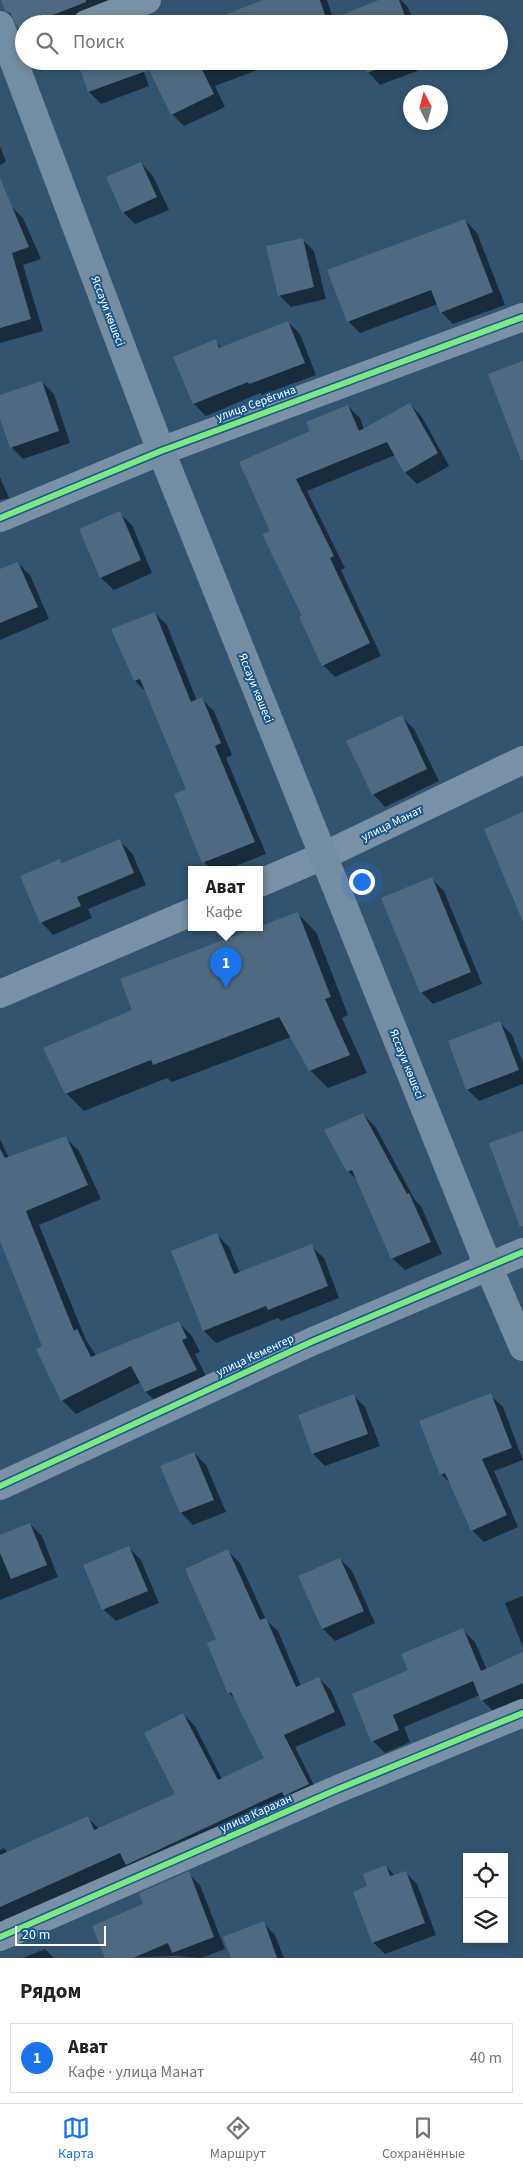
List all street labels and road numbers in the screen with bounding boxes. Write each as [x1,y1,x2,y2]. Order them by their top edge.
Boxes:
street label: Яссауи көшесі [86,274,129,349]
street label: улица Серёгина [214,381,298,426]
street label: Яссауи көшесі [234,651,277,726]
street label: улица Манат [358,801,426,846]
street label: Яссауи көшесі [385,1027,428,1102]
street label: улица Кеменгер [214,1330,297,1381]
street label: улица Карахан [217,1790,295,1837]

